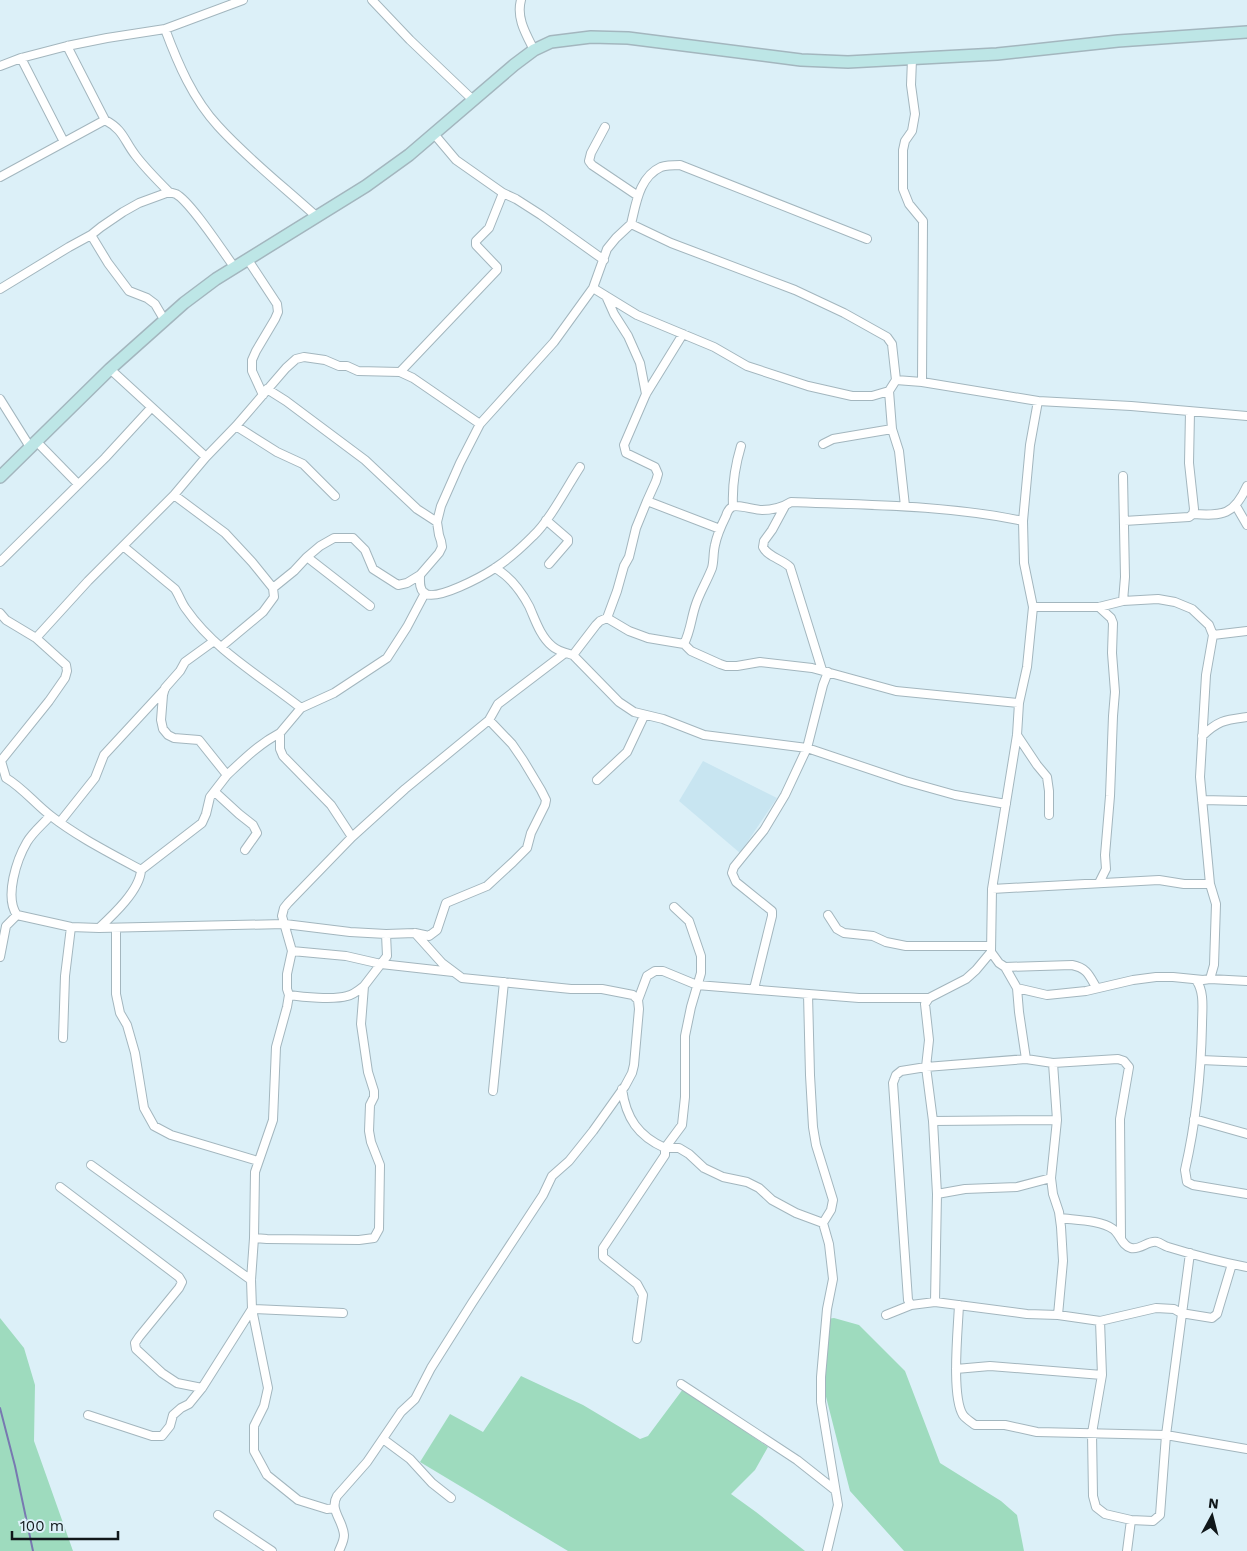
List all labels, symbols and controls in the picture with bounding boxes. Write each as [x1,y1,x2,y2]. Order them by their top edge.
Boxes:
north arrow [1187,1491,1237,1541]
text: N [1207,1495,1220,1512]
scale bar [12,1508,119,1540]
text: 100 m [20,1517,64,1535]

